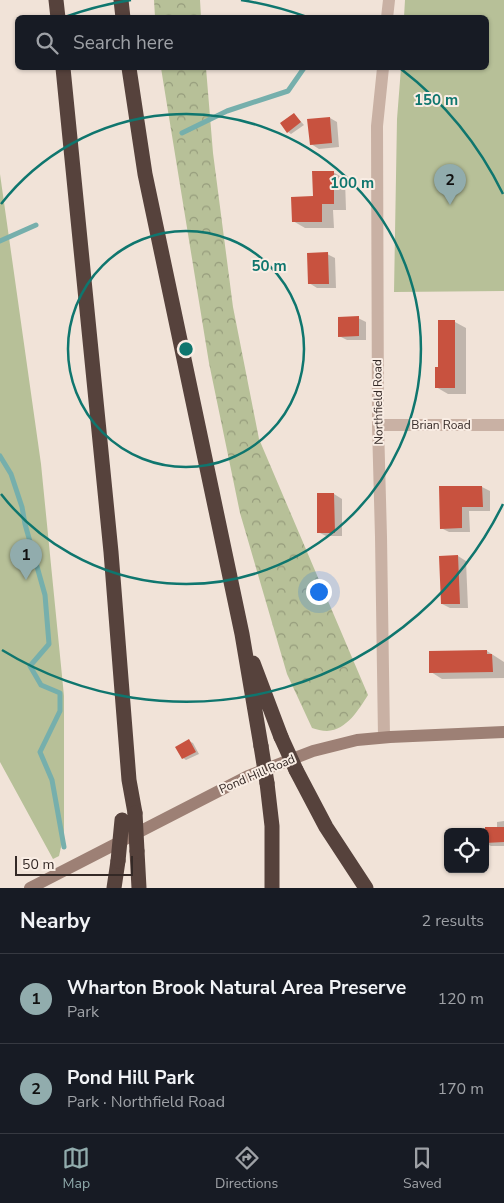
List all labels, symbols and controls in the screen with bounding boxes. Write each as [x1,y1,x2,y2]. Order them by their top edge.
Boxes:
search box [15,15,489,70]
icon: search [33,29,61,57]
text: Search here [73,30,174,56]
text: 150 m [414,90,458,110]
pin: 2 [434,164,466,205]
text: 100 m [330,173,374,193]
text: 50 m [251,256,287,276]
centre of rings [177,340,195,358]
street label: Northfield Road [369,359,387,445]
street label: Brian Road [411,417,471,433]
pin: 1 [10,539,42,580]
your location [306,579,332,605]
street label: Pond Hill Road [217,751,297,797]
map controls [444,828,489,873]
button: locate [444,828,489,873]
scale bar [15,853,132,876]
text: 50 m [22,855,54,874]
text: Nearby [20,907,90,935]
text: 2 results [422,910,484,932]
text: Wharton Brook Natural Area Preserve [67,975,406,1001]
text: 1 [31,988,41,1010]
text: 120 m [437,988,484,1010]
text: Park [67,1001,99,1023]
text: Pond Hill Park [67,1065,194,1091]
text: 2 [31,1078,41,1100]
text: 170 m [437,1078,484,1100]
text: Park · Northfield Road [67,1091,225,1113]
tab: Map [62,1144,90,1193]
tab: Directions [215,1144,278,1193]
tab: Saved [403,1144,442,1193]

